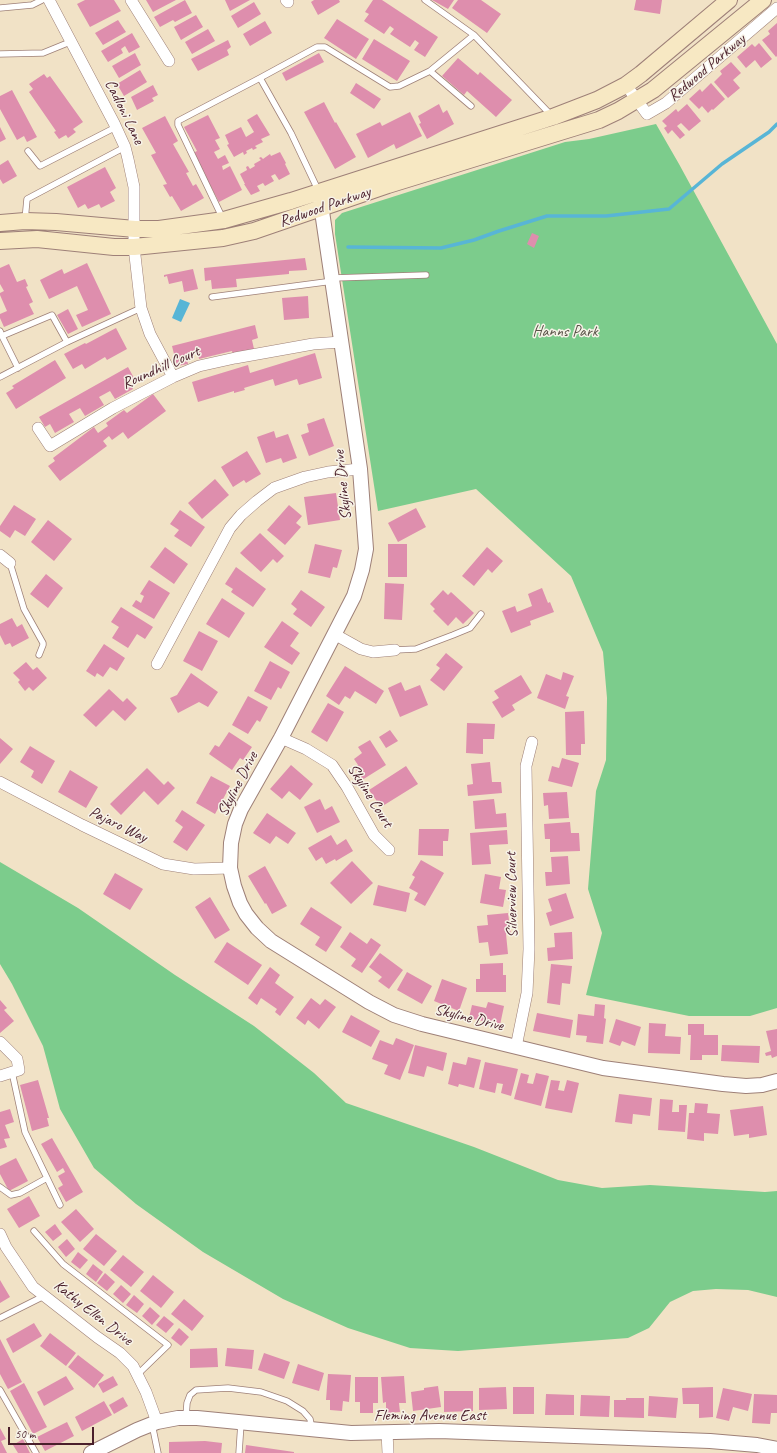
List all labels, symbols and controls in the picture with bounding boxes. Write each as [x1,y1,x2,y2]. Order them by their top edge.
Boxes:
street label: Redwood Parkway [664,30,750,106]
street label: Cadloni Lane [100,77,148,147]
street label: Redwood Parkway [277,182,373,232]
park label: Hanns Park [532,322,598,342]
street label: Roundhill Court [119,342,203,394]
street label: Skyline Drive [330,449,356,521]
street label: Skyline Drive [214,748,262,820]
street label: Skyline Court [343,761,397,831]
street label: Pajaro Way [86,803,150,847]
street label: Silverview Court [502,852,522,938]
street label: Skyline Drive [433,1000,505,1036]
street label: Kathy Ellen Drive [50,1276,136,1350]
street label: Fleming Avenue East [374,1406,486,1426]
scale bar [10,1419,96,1445]
text: 50 m [15,1426,35,1442]

